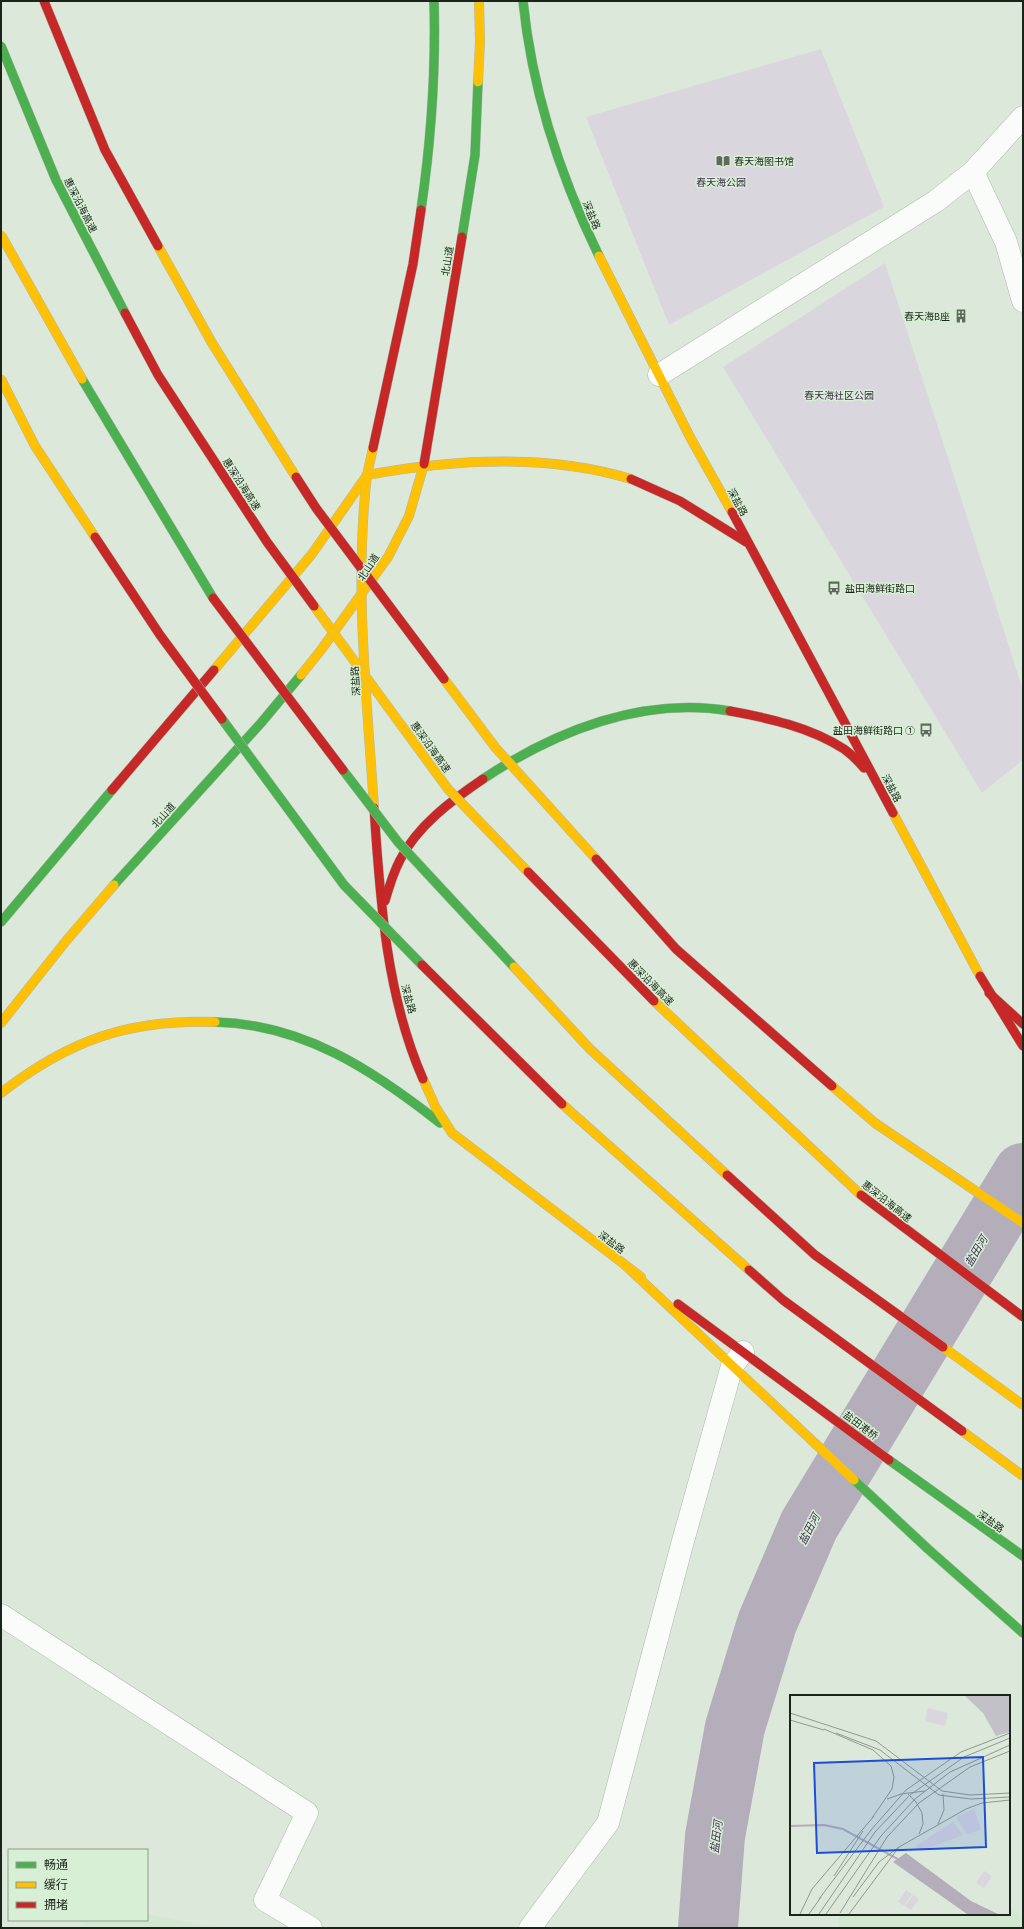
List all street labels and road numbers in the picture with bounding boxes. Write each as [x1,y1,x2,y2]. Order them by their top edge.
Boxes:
street label: 惠深沿海高速 [60,176,100,235]
street label: 深盐路 [579,199,603,232]
street label: 北山道 [439,245,457,277]
street label: 惠深沿海高速 [219,456,263,514]
street label: 深盐路 [724,486,751,519]
street label: 北山道 [355,551,383,584]
street label: 深盐路 [348,665,364,696]
street label: 惠深沿海高速 [407,719,453,776]
street label: 深盐路 [878,772,904,805]
street label: 北山道 [149,800,179,832]
street label: 惠深沿海高速 [624,957,676,1009]
street label: 深盐路 [397,983,419,1016]
street label: 惠深沿海高速 [858,1178,914,1226]
street label: 深盐路 [595,1228,628,1257]
street label: 盐田港桥 [840,1408,881,1443]
street label: 深盐路 [974,1507,1007,1536]

